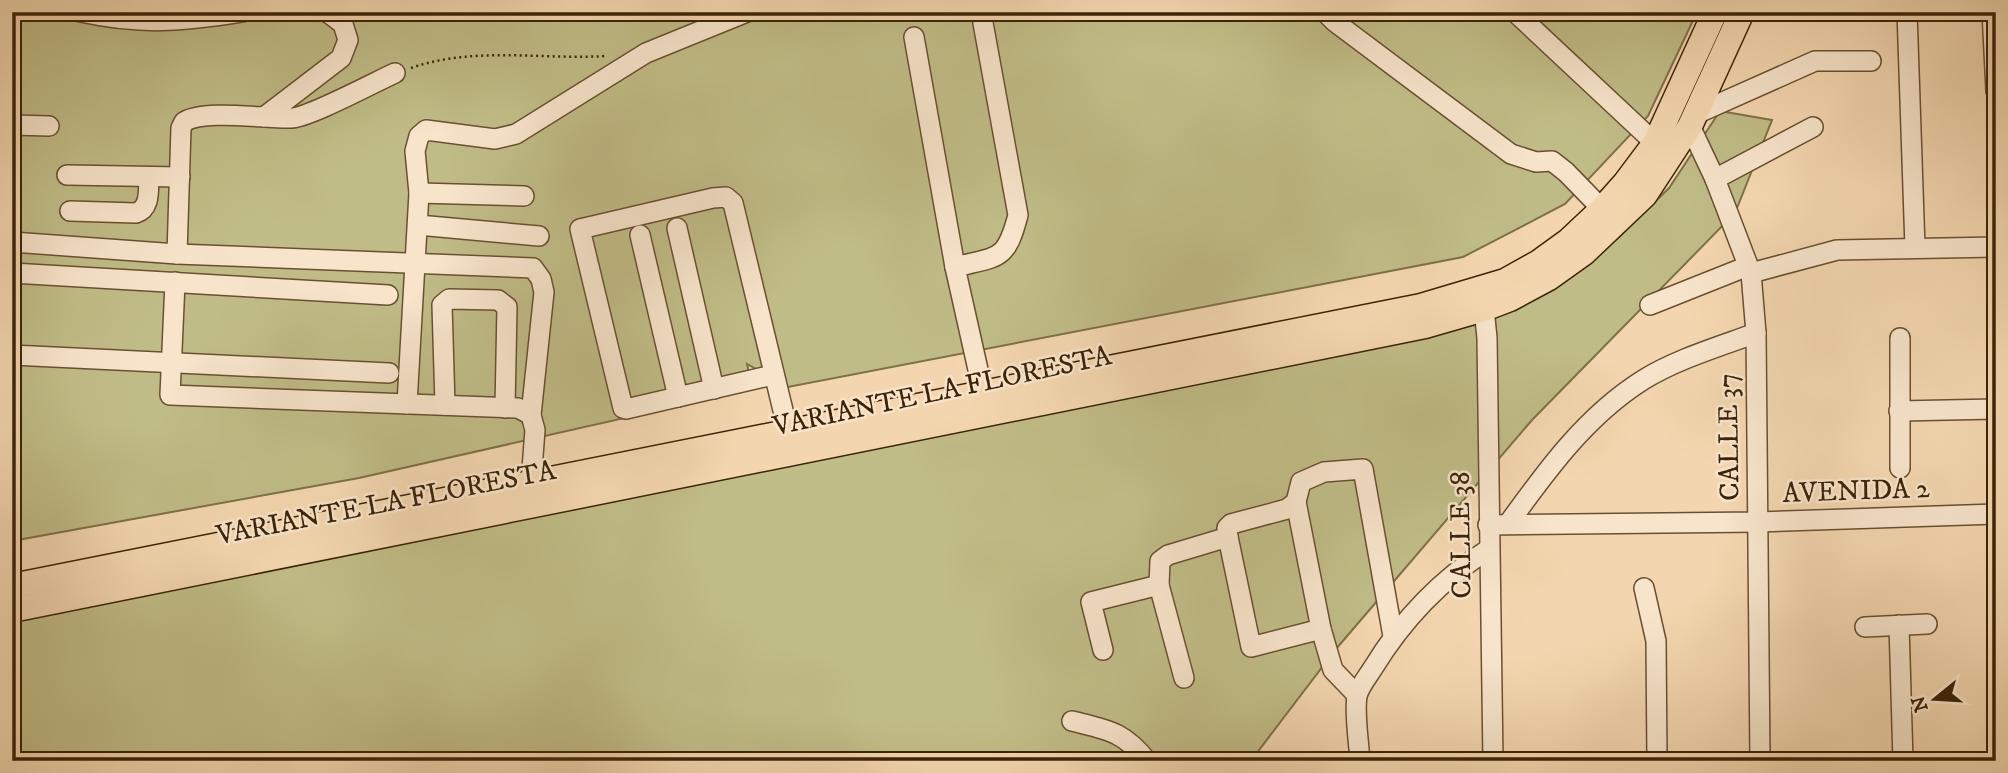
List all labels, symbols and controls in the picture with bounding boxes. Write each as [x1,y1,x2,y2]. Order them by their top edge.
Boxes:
street label: VARIANTE LA FLORESTA [769,338,1116,444]
street label: CALLE 37 [1710,373,1748,501]
street label: VARIANTE LA FLORESTA [212,453,560,553]
street label: CALLE 38 [1442,471,1480,599]
street label: AVENIDA 2 [1782,471,1930,511]
north arrow [1899,664,1969,734]
text: N [1907,692,1934,715]

